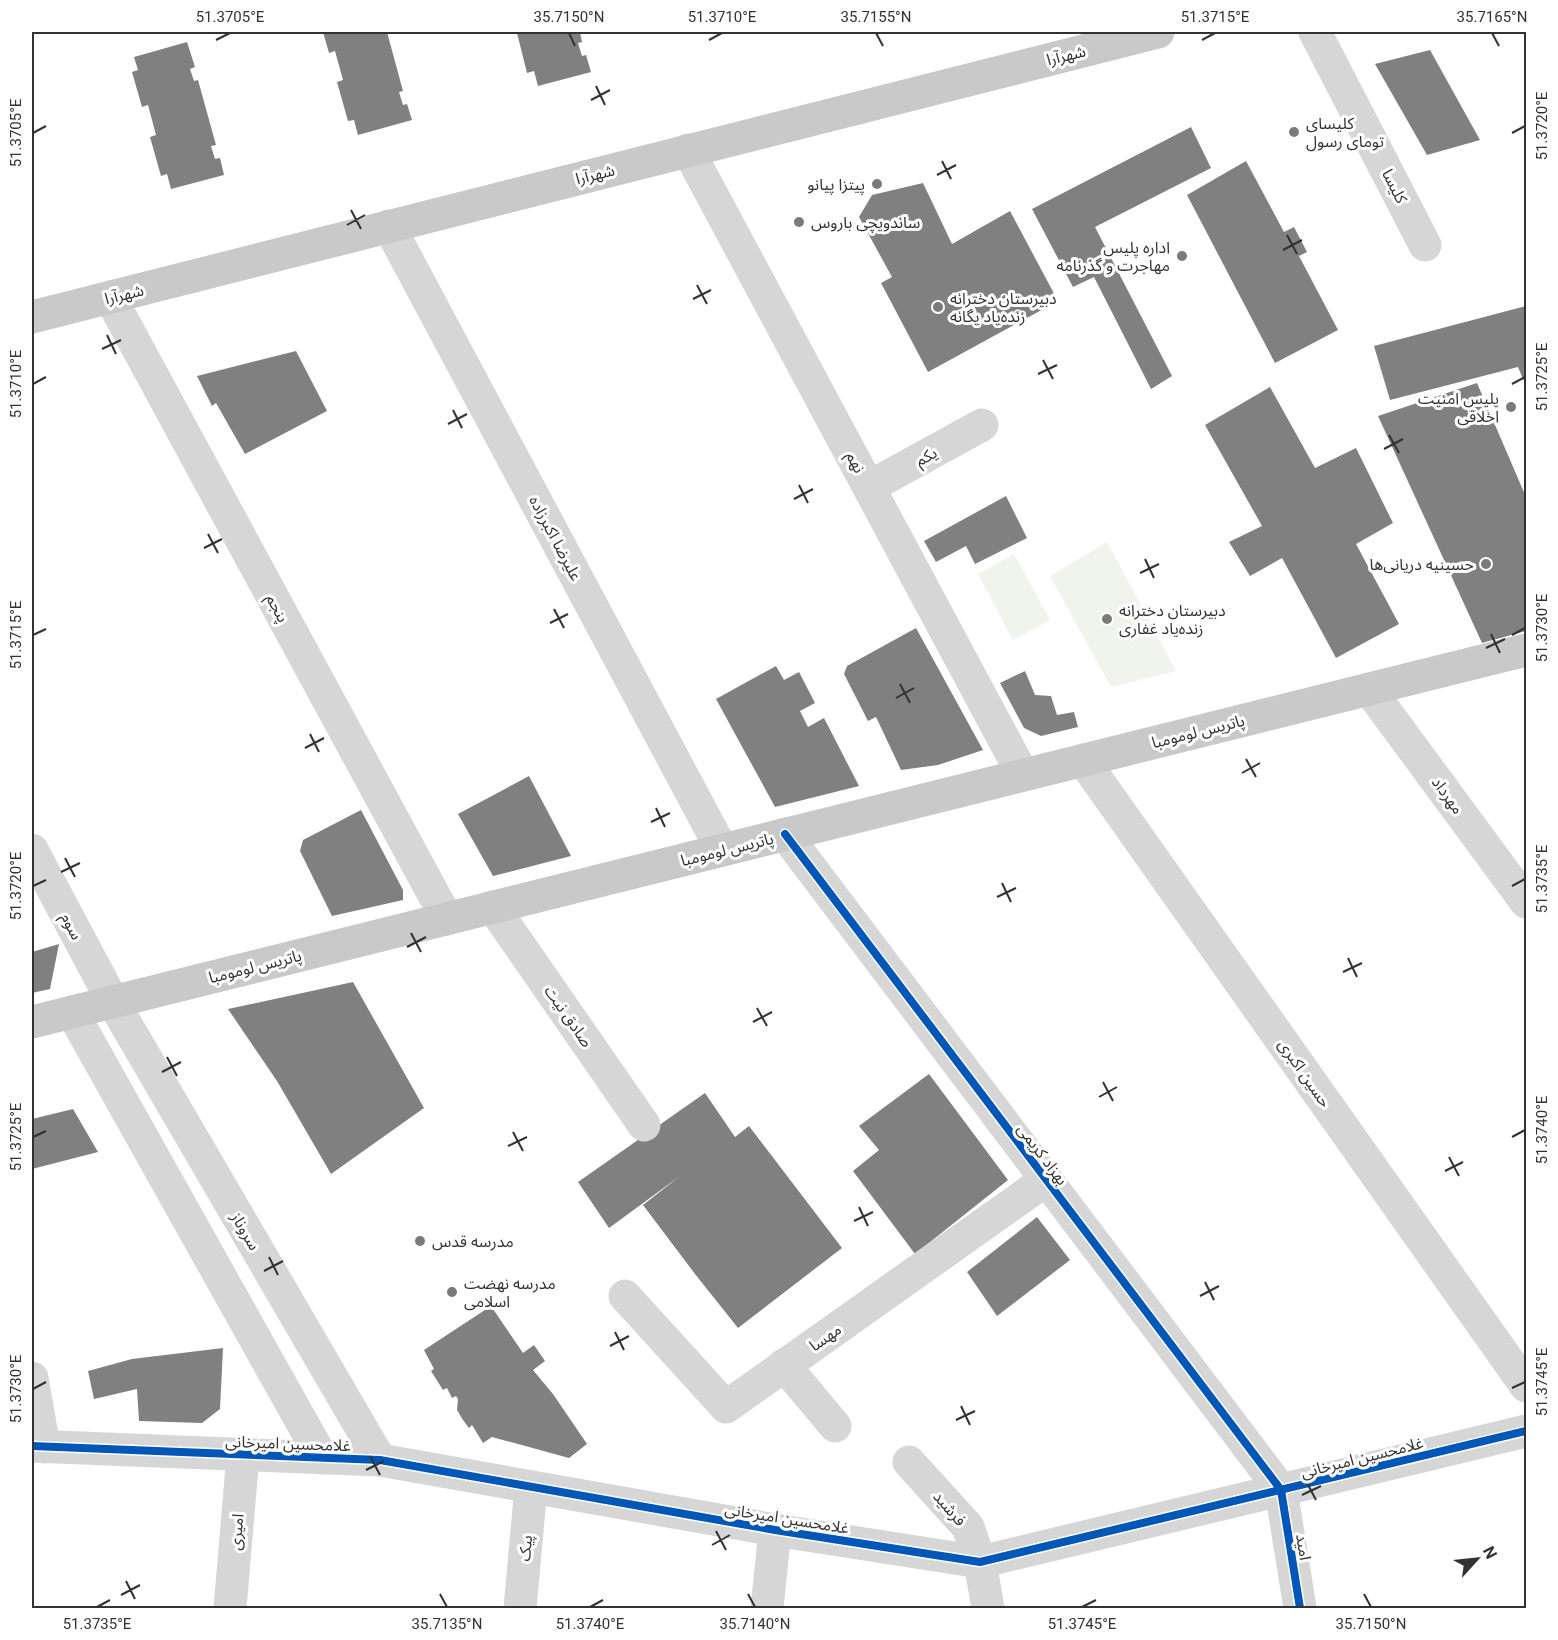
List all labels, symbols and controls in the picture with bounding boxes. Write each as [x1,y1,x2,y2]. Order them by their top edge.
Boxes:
text: 51.3705°E [196,8,265,26]
text: 35.7150°N [534,8,604,26]
text: 51.3710°E [688,8,757,26]
text: 35.7155°N [841,8,911,26]
text: 51.3715°E [1181,8,1250,26]
text: 35.7165°N [1457,8,1527,26]
street label: شهرآرا [1045,41,1088,69]
text: 51.3720°E [1533,91,1551,160]
text: 51.3705°E [7,98,25,167]
place label: کلیسای تومای رسول [1306,114,1384,152]
marker: کلیسای تومای رسول [1287,125,1301,139]
street label: شهرآرا [574,160,617,188]
street label: کلیسا [1378,166,1411,207]
place label: پیتزا پیانو [807,175,865,195]
marker: پیتزا پیانو [870,177,884,191]
place label: ساندویچی باروس [811,213,920,233]
marker: ساندویچی باروس [792,215,806,229]
place label: اداره پلیس مهاجرت و گذرنامه [1056,238,1170,275]
marker: اداره پلیس مهاجرت و گذرنامه [1175,249,1189,263]
street label: شهرآرا [103,280,146,308]
place label: دبیرستان دخترانه زنده‌یاد یگانه [950,289,1057,326]
marker: دبیرستان دخترانه زنده‌یاد یگانه [931,300,945,314]
text: 51.3725°E [1533,342,1551,411]
text: 51.3710°E [7,349,25,418]
place label: پلیس امنیت اخلاقی [1418,389,1499,426]
marker: پلیس امنیت اخلاقی [1504,400,1518,414]
street label: یکم [912,443,942,473]
street label: نهم [839,448,869,478]
street label: علیرضا اکبرزاده [525,493,586,584]
place label: حسینیه دریانی‌ها [1369,555,1474,574]
marker: حسینیه دریانی‌ها [1479,557,1493,571]
street label: پنجم [260,591,293,627]
text: 51.3730°E [1533,593,1551,662]
text: 51.3715°E [7,600,25,669]
place label: دبیرستان دخترانه زنده‌یاد غفاری [1119,601,1226,638]
marker: دبیرستان دخترانه زنده‌یاد غفاری [1100,612,1114,626]
street label: پاتریس لومومبا [1150,711,1247,753]
street label: مهرداد [1428,773,1467,818]
street label: پاتریس لومومبا [679,829,776,871]
text: 51.3735°E [1533,844,1551,913]
text: 51.3720°E [7,851,25,920]
street label: سوم [54,909,86,944]
street label: پاتریس لومومبا [207,946,304,988]
street label: صادق نیت [540,982,597,1051]
street label: حسین اکبری [1274,1035,1335,1111]
text: 51.3740°E [1533,1095,1551,1164]
text: 51.3725°E [7,1102,25,1171]
street label: بهزاد کریمی [1013,1120,1072,1189]
street label: سروناز [227,1208,264,1254]
place label: مدرسه قدس [432,1232,514,1251]
marker: مدرسه قدس [413,1234,427,1248]
place label: مدرسه نهضت اسلامی [464,1274,556,1311]
marker: مدرسه نهضت اسلامی [445,1285,459,1299]
street label: مهسا [806,1320,845,1355]
text: 51.3745°E [1533,1347,1551,1416]
text: 51.3730°E [7,1354,25,1423]
street label: غلامحسین امیرخانی [225,1432,351,1455]
street label: غلامحسین امیرخانی [1299,1433,1425,1482]
street label: فرشید [929,1487,970,1530]
street label: غلامحسین امیرخانی [723,1499,850,1538]
street label: امیری [225,1513,248,1551]
north arrow [1447,1529,1507,1589]
street label: امید [1292,1532,1315,1562]
street label: پیک [515,1534,537,1562]
text: N [1479,1543,1501,1562]
text: 51.3735°E [63,1615,132,1633]
text: 35.7135°N [412,1615,482,1633]
text: 51.3740°E [556,1615,625,1633]
text: 35.7140°N [720,1615,790,1633]
text: 51.3745°E [1048,1615,1117,1633]
text: 35.7150°N [1336,1615,1406,1633]

